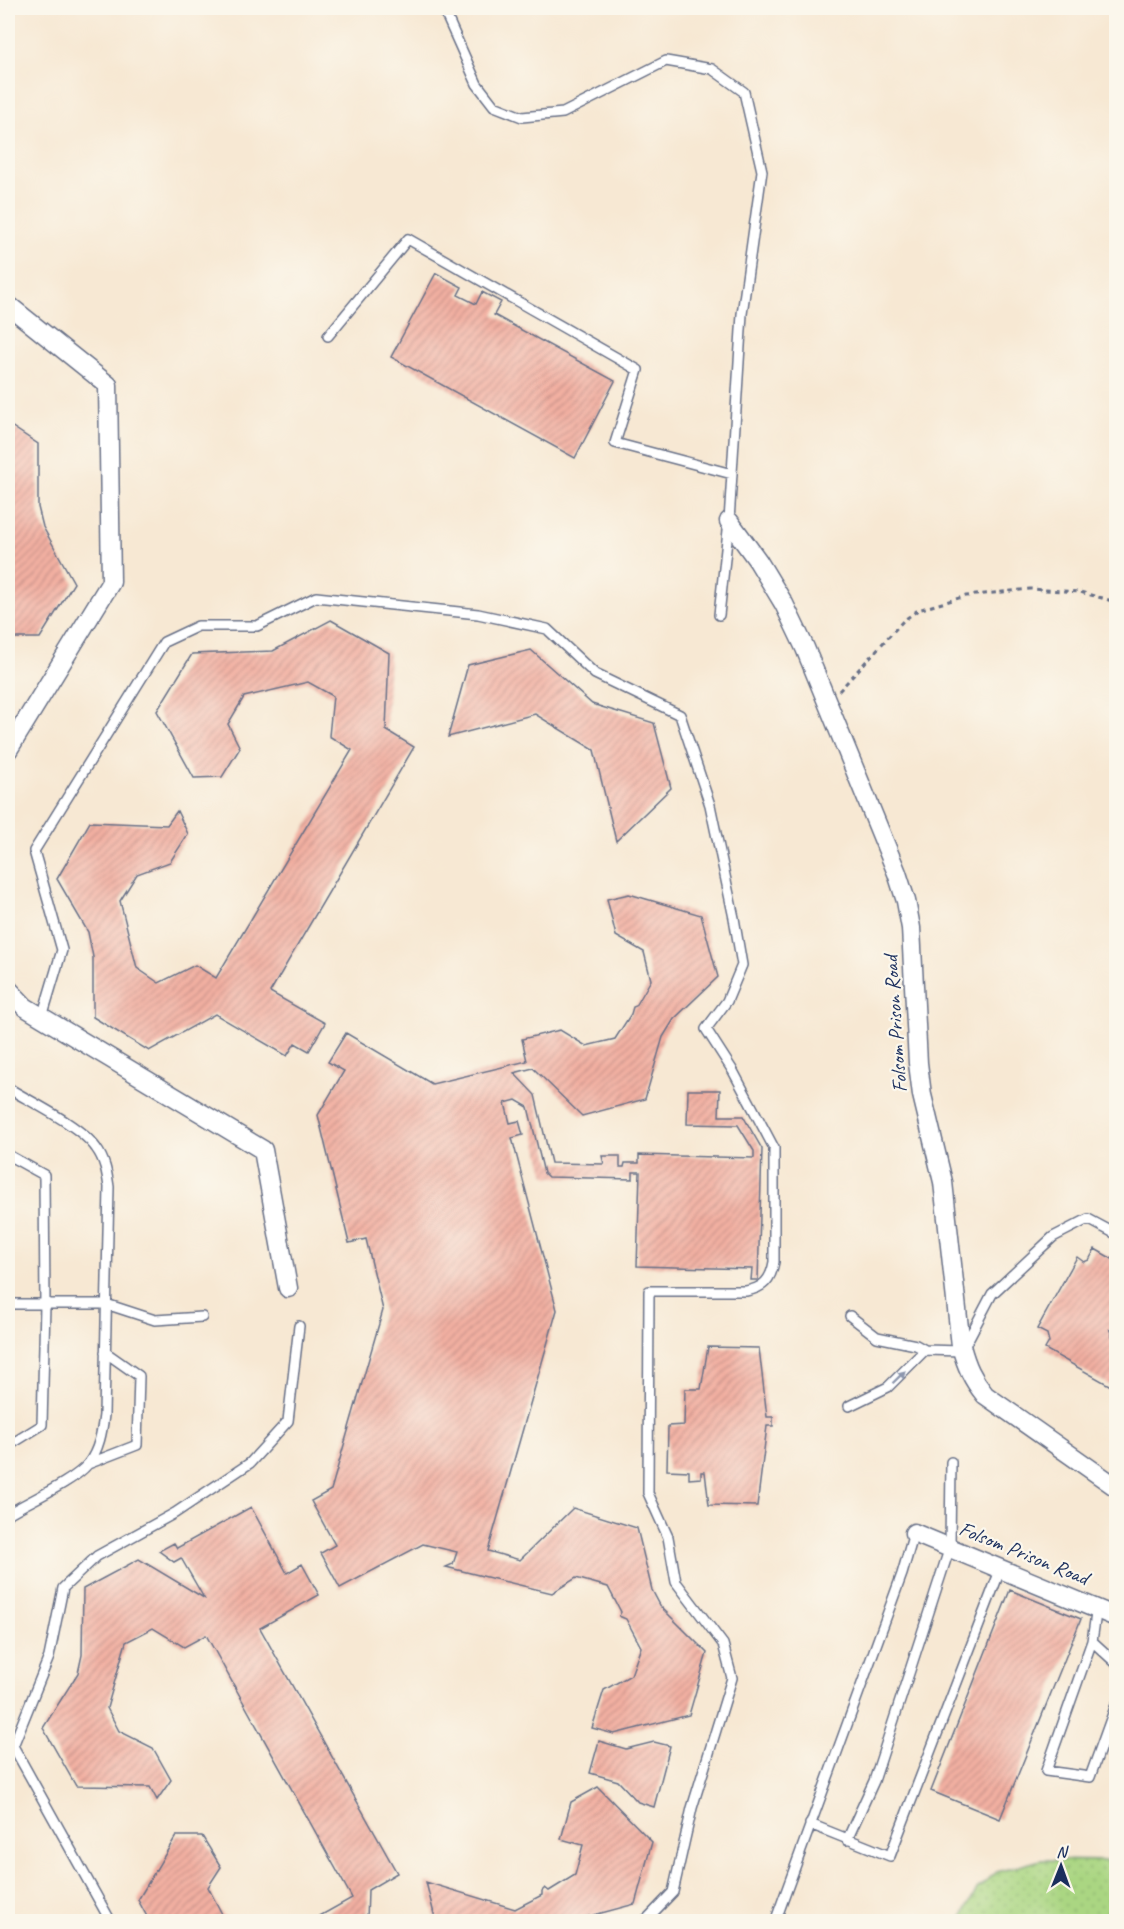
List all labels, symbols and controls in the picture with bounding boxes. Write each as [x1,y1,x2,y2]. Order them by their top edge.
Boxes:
street label: Folsom Prison Road [877,951,913,1093]
one-way arrow [891,1370,906,1384]
street label: Folsom Prison Road [956,1515,1096,1592]
north arrow [1031,1836,1091,1896]
text: N [1056,1842,1069,1862]

